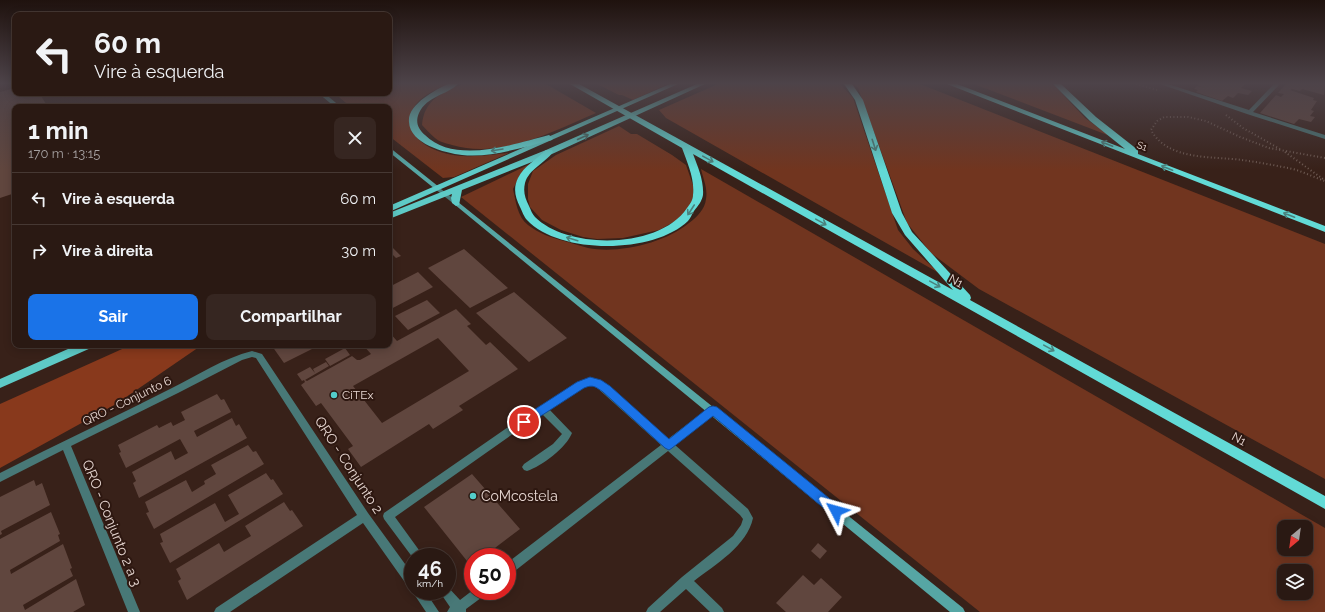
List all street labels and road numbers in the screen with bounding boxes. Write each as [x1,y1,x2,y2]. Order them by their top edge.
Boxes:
street label: S1 [1135,139,1149,153]
street label: N1 [946,271,966,291]
street label: QRO - Conjunto 6 [80,373,174,429]
street label: QRO - Conjunto 2 [312,413,386,517]
street label: N1 [1229,429,1249,449]
street label: QRO - Conjunto 2 a 3 [79,457,145,589]

